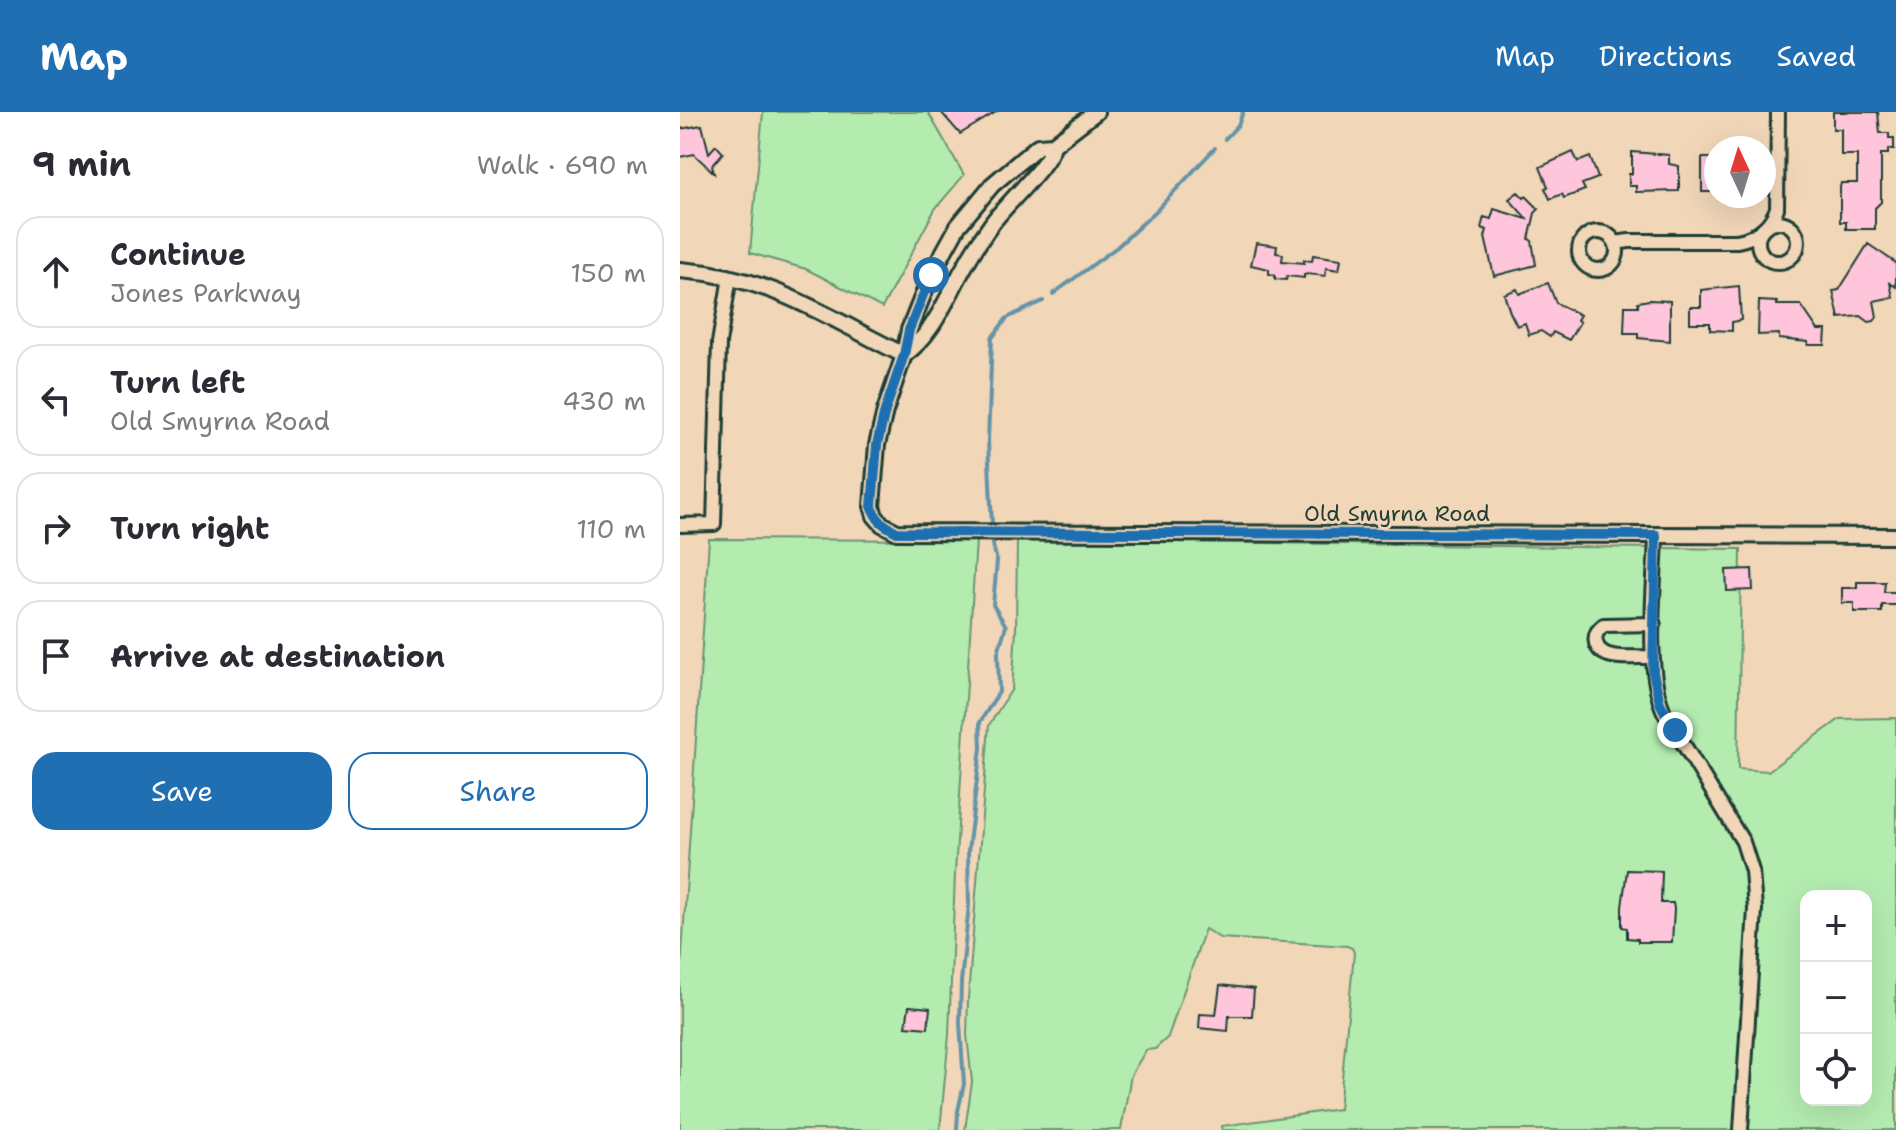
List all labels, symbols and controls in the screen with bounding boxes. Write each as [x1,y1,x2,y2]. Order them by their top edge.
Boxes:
text: Map [40,31,128,82]
text: Map [1495,37,1555,75]
text: Directions [1599,37,1733,75]
text: Saved [1777,37,1856,75]
north arrow [1704,136,1776,208]
text: 9 min [32,141,131,187]
text: Walk · 690 m [477,147,648,182]
text: Continue [110,234,246,275]
icon: ahead [34,250,78,294]
text: 150 m [570,255,646,290]
route start [913,257,949,293]
text: Jones Parkway [110,275,301,310]
text: Turn left [110,362,245,403]
icon: left [34,378,78,422]
text: 430 m [562,383,646,418]
text: Old Smyrna Road [110,403,330,438]
street label: Old Smyrna Road [1304,499,1490,528]
icon: right [34,506,78,550]
text: Turn right [110,508,269,549]
text: 110 m [576,511,646,546]
icon: arrive [34,634,78,678]
text: Arrive at destination [110,636,445,677]
route end [1657,712,1693,748]
button: Save [32,752,332,830]
button: Share [348,752,648,830]
map controls [1800,890,1872,1106]
button: + [1800,890,1872,962]
button: − [1800,962,1872,1034]
button: locate [1800,1034,1872,1106]

